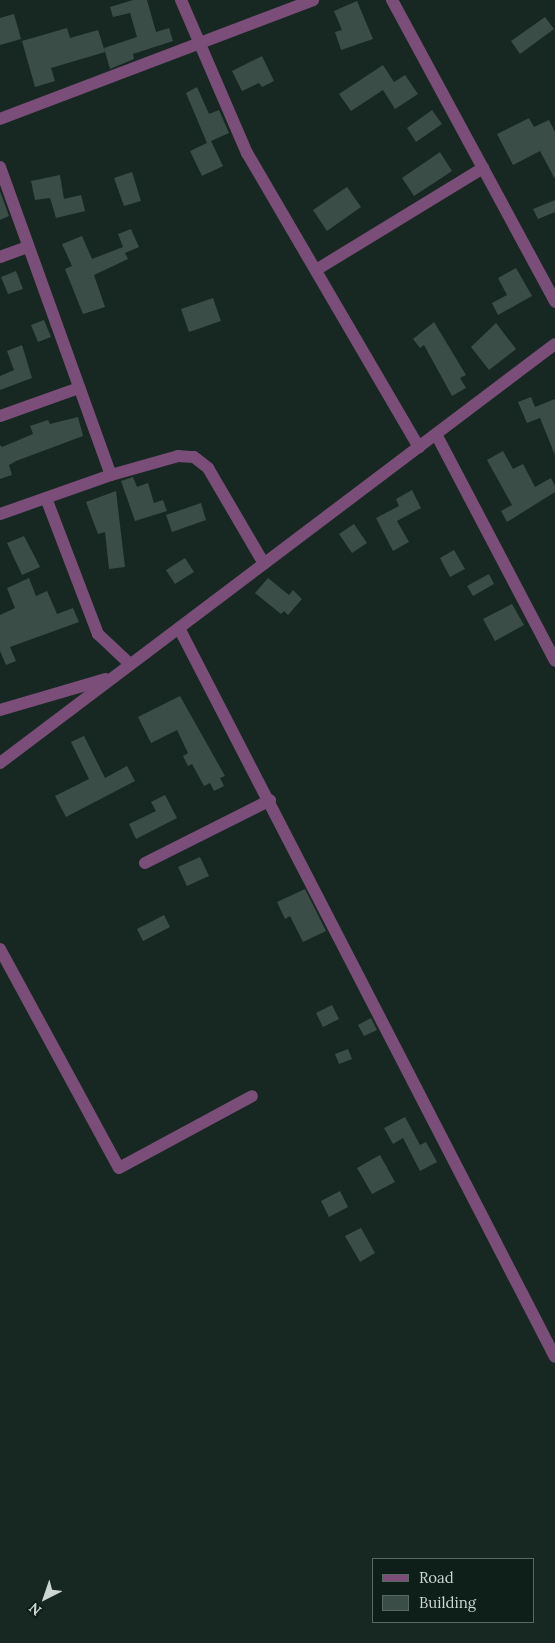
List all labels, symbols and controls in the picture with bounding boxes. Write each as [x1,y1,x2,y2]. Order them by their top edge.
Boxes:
legend [372,1558,535,1623]
text: Road [419,1568,454,1587]
north arrow [20,1573,70,1623]
text: Building [419,1593,476,1612]
text: N [25,1599,45,1620]

